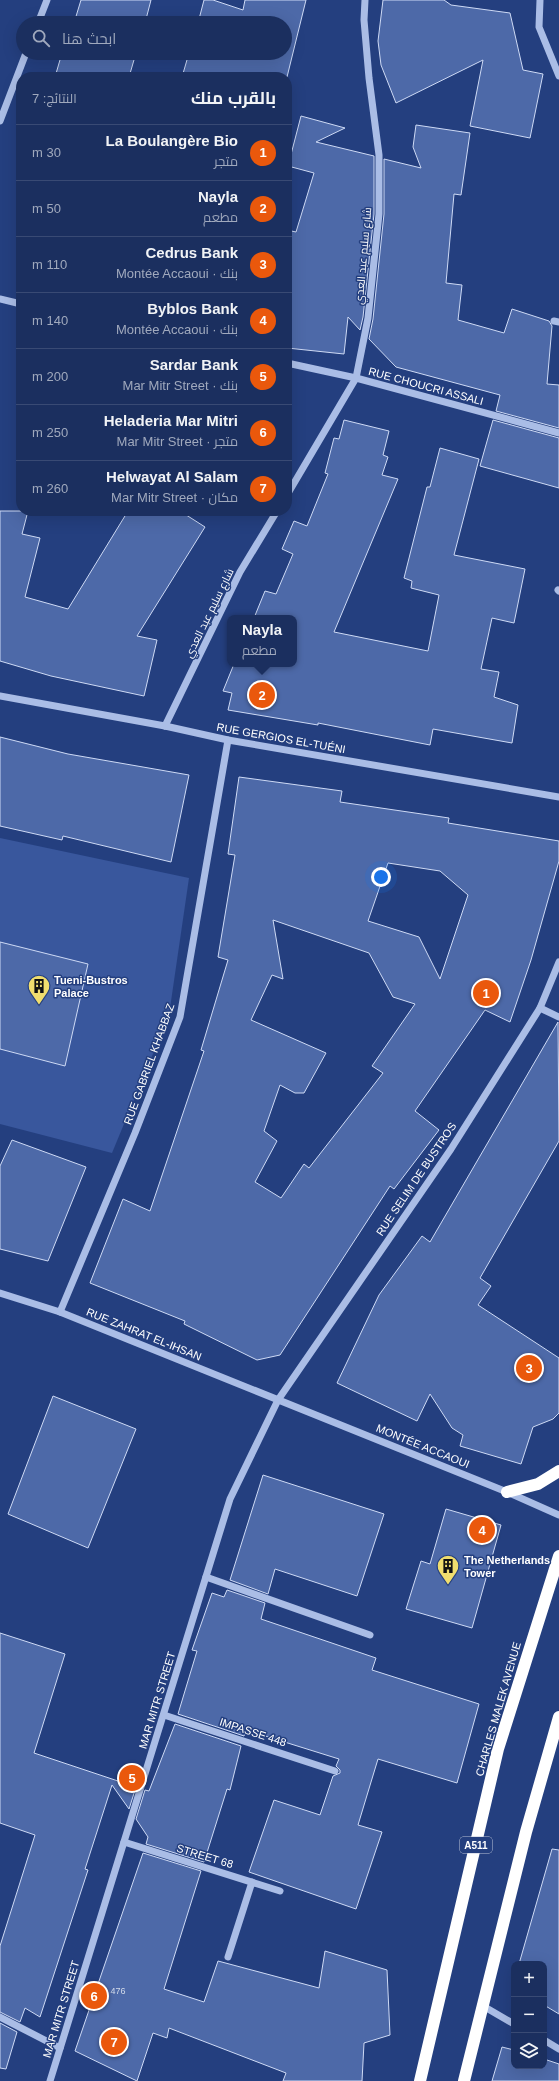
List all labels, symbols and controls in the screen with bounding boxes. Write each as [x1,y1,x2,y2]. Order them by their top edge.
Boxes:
search box [16,16,292,60]
icon: search [30,27,52,49]
text: ابحث هنا [62,30,116,47]
text: بالقرب منك [191,89,276,108]
text: النتائج: 7 [32,91,77,106]
text: La Boulangère Bio [105,132,238,149]
text: 30 m [32,145,61,160]
text: 1 [259,145,267,160]
text: متجر [214,154,238,169]
text: Nayla [198,188,238,205]
text: 50 m [32,201,61,216]
text: 2 [259,201,267,216]
street label: شارع سليم عبد العدي [353,207,376,305]
text: مطعم [203,210,238,225]
text: Cedrus Bank [145,244,238,261]
text: 110 m [32,257,67,272]
text: 3 [259,257,267,272]
text: بنك · Montée Accaoui [116,266,238,281]
text: Byblos Bank [147,300,238,317]
text: 140 m [32,313,68,328]
text: 4 [259,313,267,328]
text: بنك · Montée Accaoui [116,322,238,337]
text: Sardar Bank [150,356,238,373]
street label: RUE CHOUCRI ASSALI [367,365,485,407]
text: 200 m [32,369,68,384]
text: 5 [259,369,267,384]
text: بنك · Mar Mitr Street [123,378,238,393]
text: Heladeria Mar Mitri [104,412,238,429]
text: 250 m [32,425,68,440]
text: 6 [259,425,267,440]
text: متجر · Mar Mitr Street [117,434,238,449]
text: Helwayat Al Salam [106,468,238,485]
text: 260 m [32,481,68,496]
text: 7 [259,481,267,496]
text: مكان · Mar Mitr Street [111,490,238,505]
street label: شارع سليم عبد العدي [182,566,239,661]
popup [227,615,297,667]
text: Nayla [242,621,282,638]
text: مطعم [242,643,277,658]
pin: 2 [249,680,275,710]
street label: RUE GERGIOS EL-TUÉNI [216,721,346,755]
your location [371,867,391,887]
building icon: Tueni-Bustros Palace [26,973,52,1006]
place label: Tueni-Bustros Palace [54,974,128,999]
pin: 1 [473,978,499,1008]
street label: RUE GABRIEL KHABBAZ [121,1002,177,1126]
street label: RUE SELIM DE BUSTROS [374,1120,458,1238]
street label: RUE ZAHRAT EL-IHSAN [85,1305,203,1363]
pin: 3 [516,1353,542,1383]
street label: MONTÉE ACCAOUI [375,1422,471,1470]
pin: 4 [469,1515,495,1545]
building icon: The Netherlands Tower [435,1553,461,1586]
place label: The Netherlands Tower [464,1554,550,1579]
street label: CHARLES MALEK AVENUE [473,1640,523,1778]
street label: MAR MITR STREET [137,1650,178,1750]
street label: IMPASSE 448 [218,1716,288,1748]
pin: 5 [119,1763,145,1793]
road number: A511 [460,1837,492,1853]
street label: STREET 68 [175,1842,235,1870]
street label: MAR MITR STREET [41,1959,82,2059]
map controls [511,1961,547,2069]
button: + [511,1961,547,1997]
pin: 6 [81,1981,107,2011]
house number: 476 [110,1986,126,1996]
button: − [511,1997,547,2033]
pin: 7 [101,2027,127,2057]
button: layers [511,2033,547,2069]

